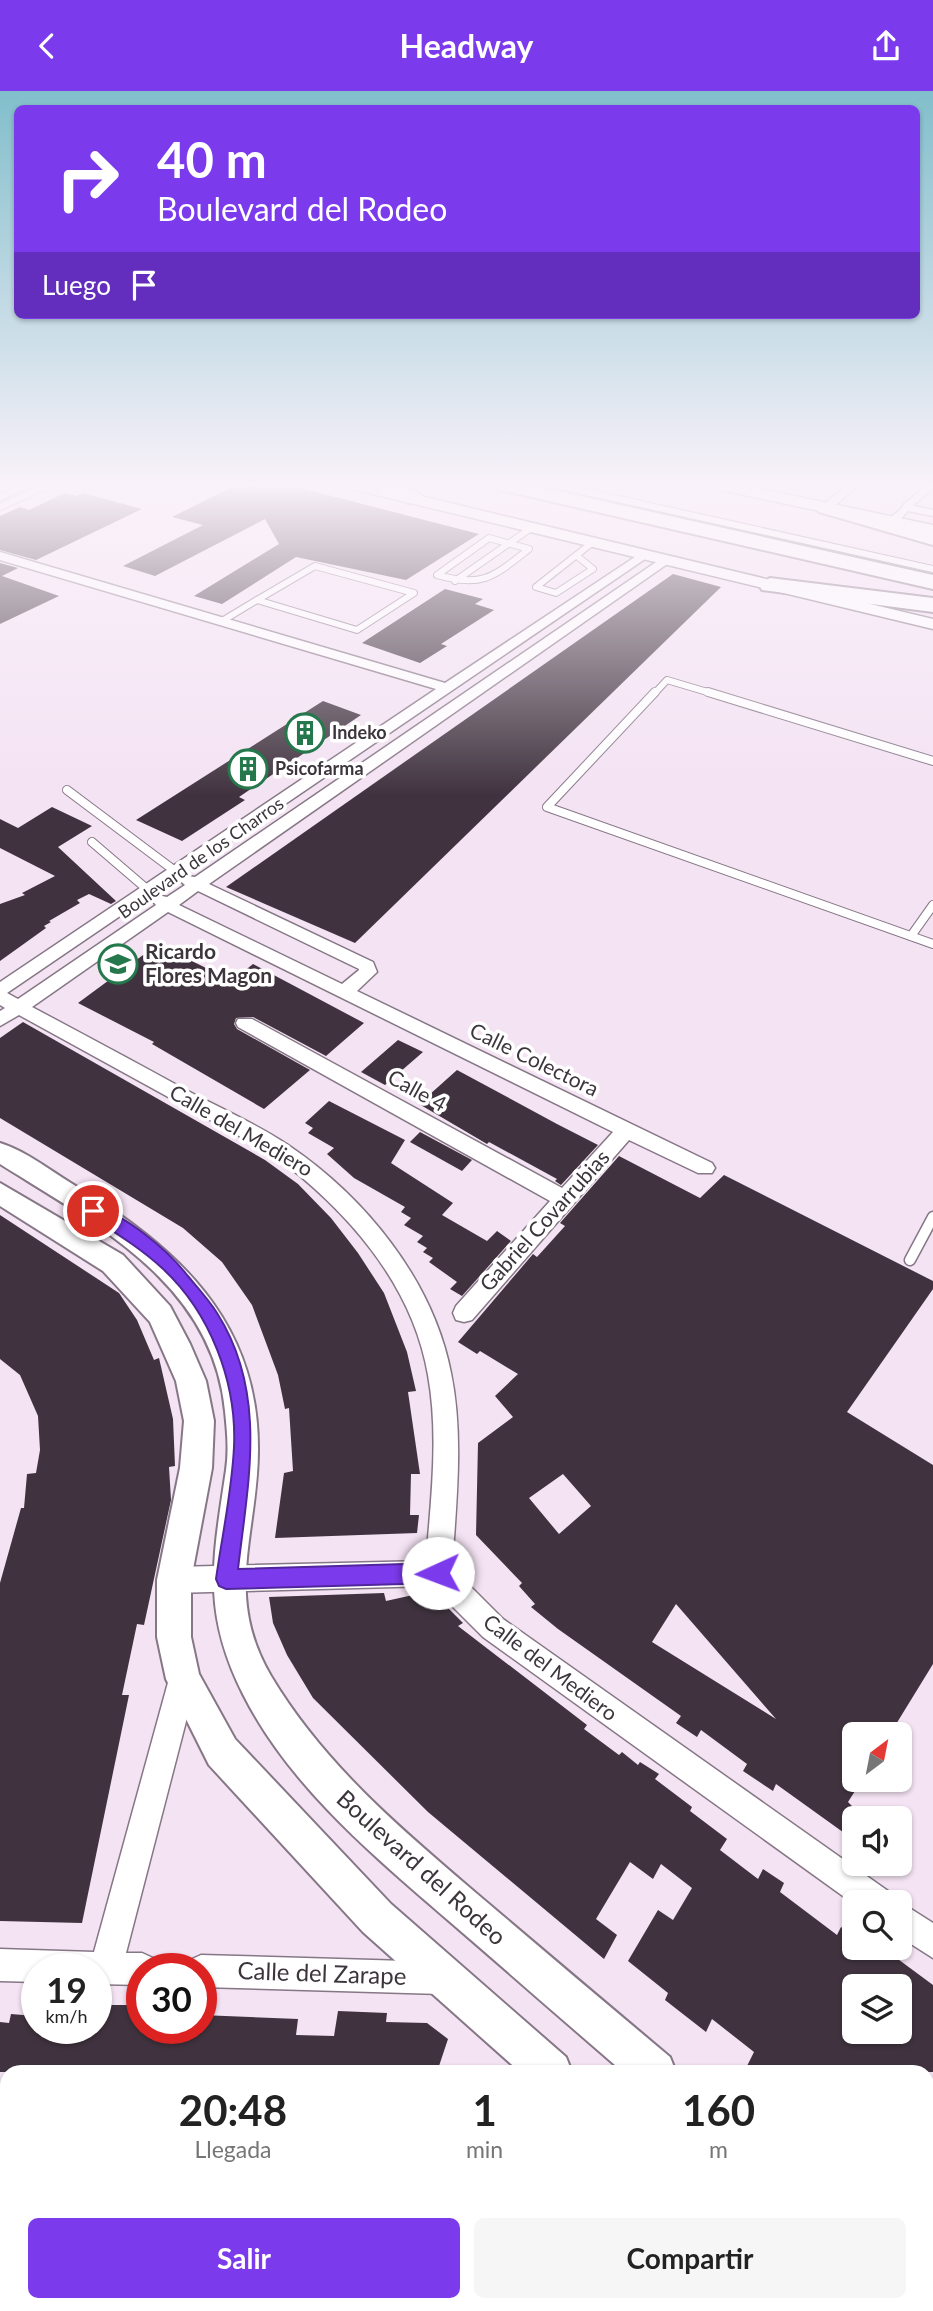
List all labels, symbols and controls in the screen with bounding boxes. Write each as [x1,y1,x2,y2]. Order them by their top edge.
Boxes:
text: Headway [400,26,533,65]
icon: back [28,27,66,65]
icon: share [867,27,905,65]
text: 40 m [157,130,267,188]
icon: right [42,133,133,224]
text: Boulevard del Rodeo [157,189,447,228]
icon: arrive [125,266,163,304]
text: Luego [42,269,111,301]
building icon: Indeko [284,712,326,754]
place label: Indeko [332,721,387,743]
building icon: Psicofarma [227,748,269,790]
place label: Psicofarma [275,757,364,779]
street label: Boulevard de los Charros [113,792,288,923]
place label: Ricardo Flores Magon [145,938,272,987]
school or university icon: Ricardo Flores Magon [97,943,139,985]
street label: Calle Colectora [466,1017,603,1101]
street label: Calle 4 [384,1063,451,1116]
street label: Calle del Mediero [166,1079,318,1181]
street label: Gabriel Covarrubias [474,1144,614,1296]
pin [63,1181,123,1241]
icon: arrive [74,1192,112,1230]
position arrow [401,1536,475,1610]
street label: Calle del Mediero [479,1608,623,1725]
north arrow [842,1722,912,1792]
map controls [842,1722,912,2044]
street label: Boulevard del Rodeo [331,1783,513,1951]
button: sound [842,1806,912,1876]
button: search [842,1890,912,1960]
speed limit sign: 30 [126,1953,217,2044]
street label: Calle del Zarape [237,1955,407,1990]
text: 19 [46,1968,87,2010]
button: layers [842,1974,912,2044]
text: km/h [45,2005,88,2027]
text: 20:48 [179,2085,287,2135]
text: 1 [472,2085,497,2135]
text: 160 [682,2085,755,2135]
text: Llegada [194,2135,272,2163]
text: min [466,2135,503,2163]
text: m [709,2135,728,2163]
button: Salir [28,2218,460,2298]
button: Compartir [474,2218,906,2298]

